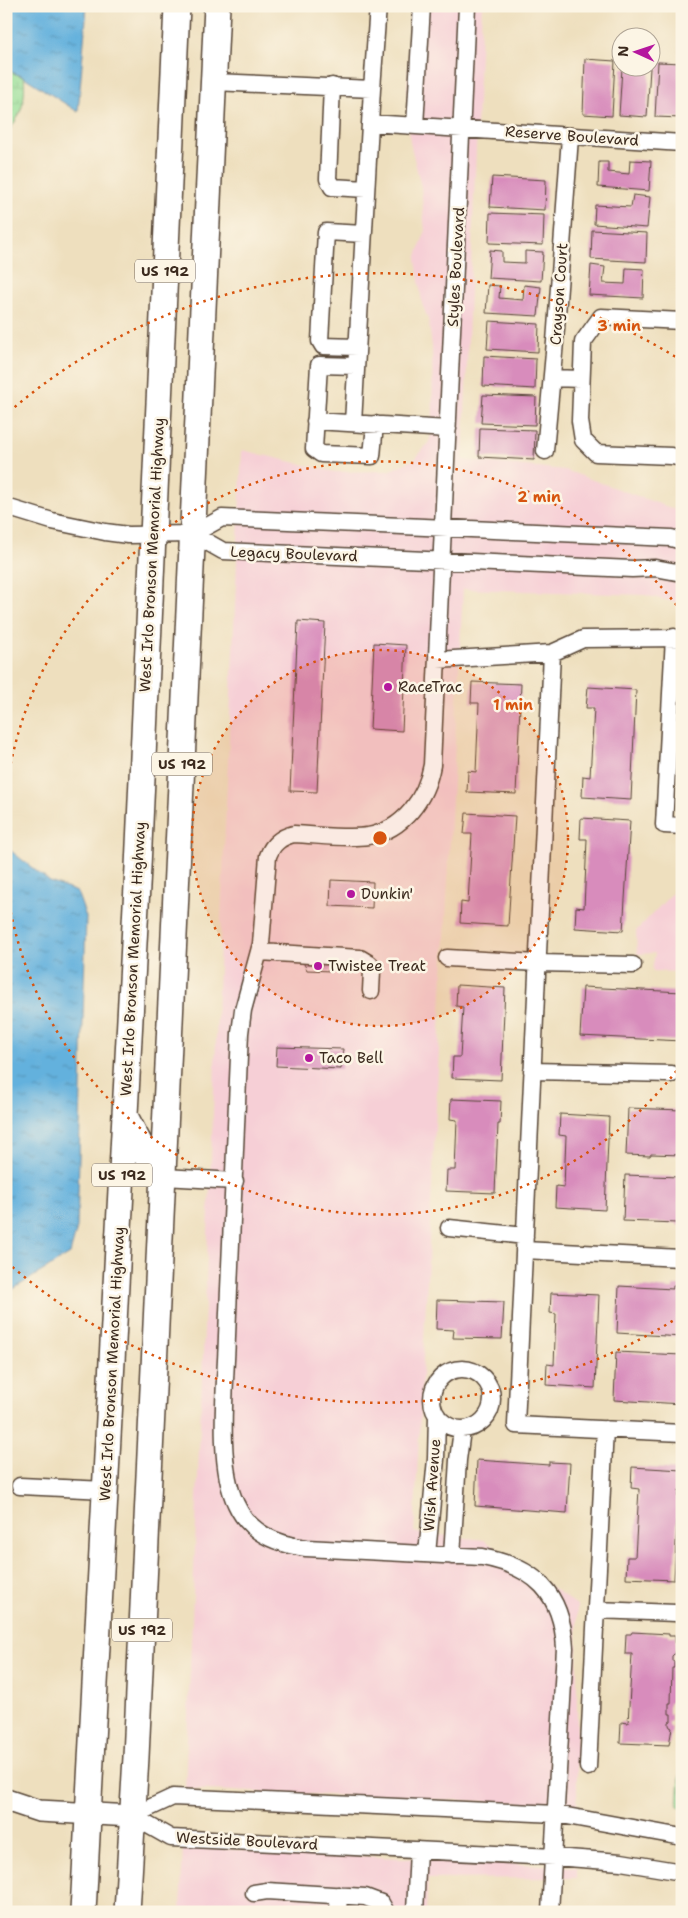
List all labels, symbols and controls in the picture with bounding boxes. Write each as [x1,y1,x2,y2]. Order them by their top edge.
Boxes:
north arrow [610,28,660,78]
text: N [614,45,632,57]
street label: Reserve Boulevard [504,121,640,151]
street label: Styles Boulevard [443,206,469,328]
street label: Crayson Court [545,242,573,346]
road number: US 192 [135,260,195,282]
text: 3 min [597,316,641,336]
street label: West Irlo Bronson Memorial Highway [135,417,169,693]
text: 2 min [517,487,561,507]
street label: Legacy Boulevard [230,542,359,566]
place label: RaceTrac [398,677,462,697]
marker: RaceTrac [382,681,394,693]
text: 1 min [493,695,533,715]
road number: US 192 [152,752,212,776]
street label: West Irlo Bronson Memorial Highway [116,821,150,1097]
centre of rings [371,829,389,847]
place label: Dunkin' [361,884,413,904]
marker: Dunkin' [345,888,357,900]
place label: Twistee Treat [328,956,426,976]
marker: Twistee Treat [312,960,324,972]
place label: Taco Bell [319,1048,384,1068]
marker: Taco Bell [303,1052,315,1064]
road number: US 192 [92,1164,152,1186]
street label: West Irlo Bronson Memorial Highway [95,1226,129,1502]
street label: Wish Avenue [419,1438,445,1532]
road number: US 192 [112,1618,172,1642]
street label: Westside Boulevard [176,1827,319,1855]

